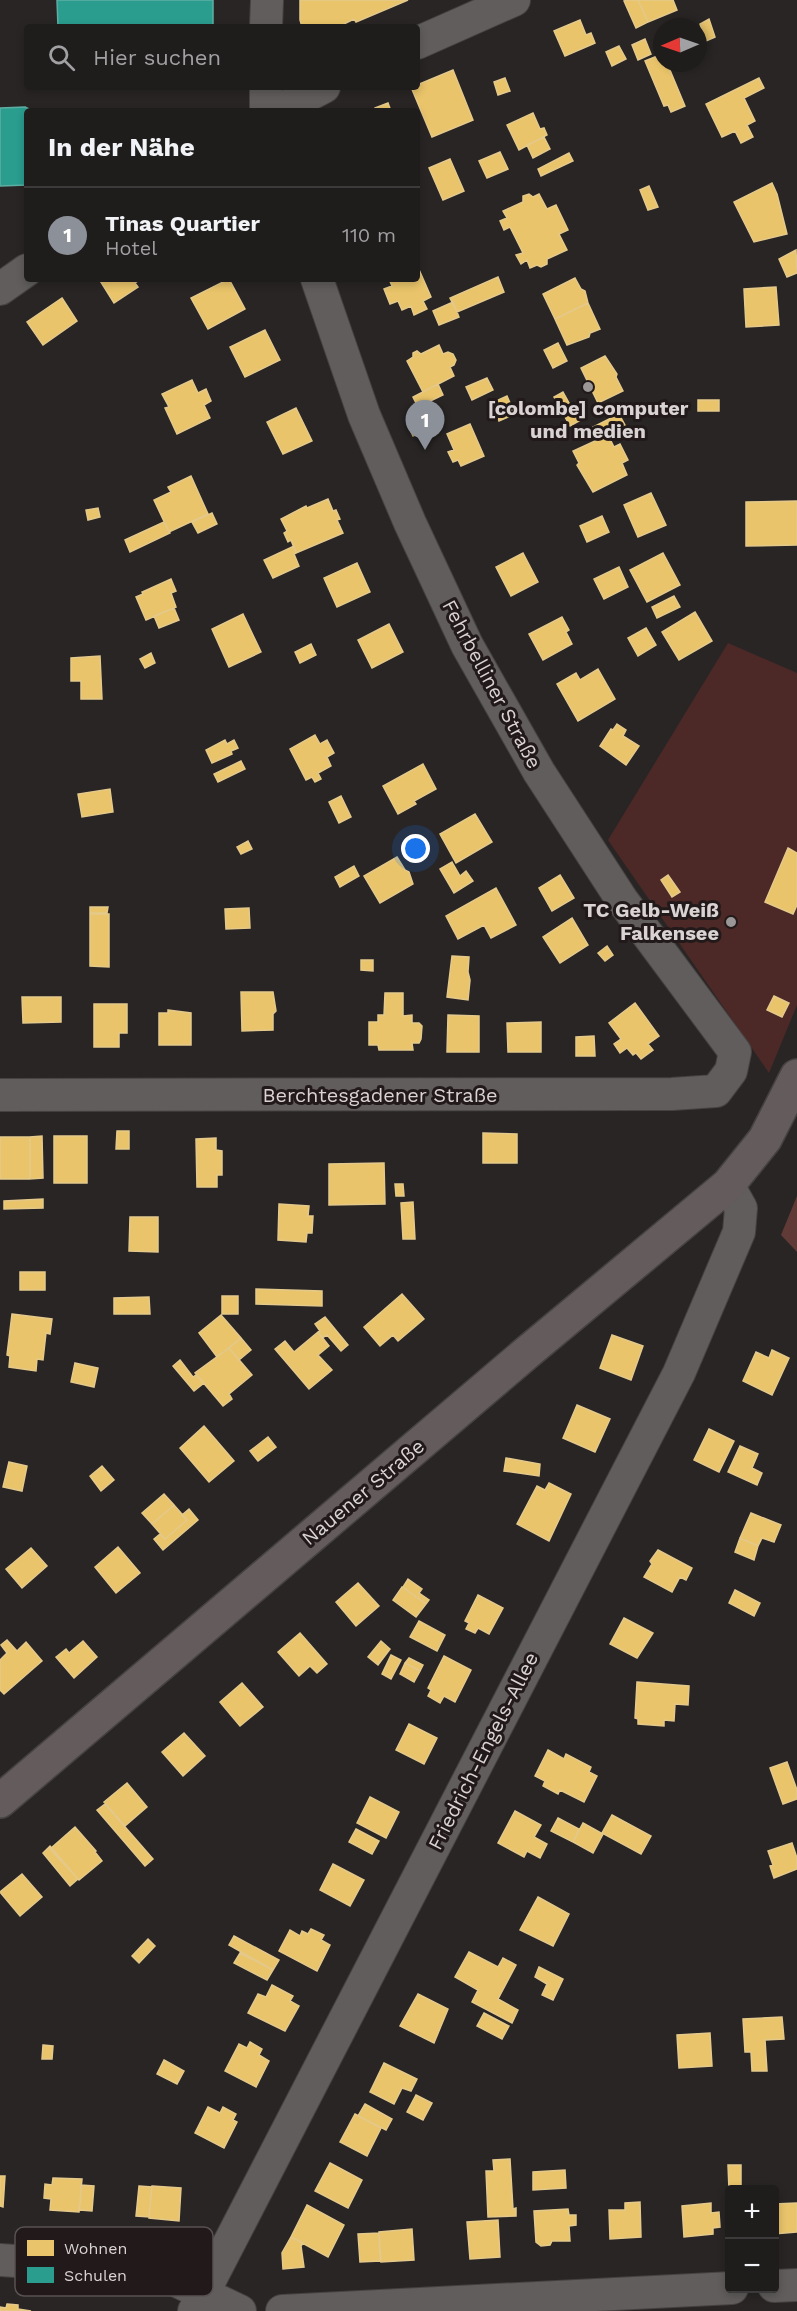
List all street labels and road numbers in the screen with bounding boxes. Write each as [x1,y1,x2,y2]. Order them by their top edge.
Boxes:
street label: Fehrbelliner Straße [437,596,547,772]
street label: Berchtesgadener Straße [262,1083,498,1107]
street label: Nauener Straße [297,1434,429,1550]
street label: Friedrich-Engels-Allee [423,1648,543,1854]

